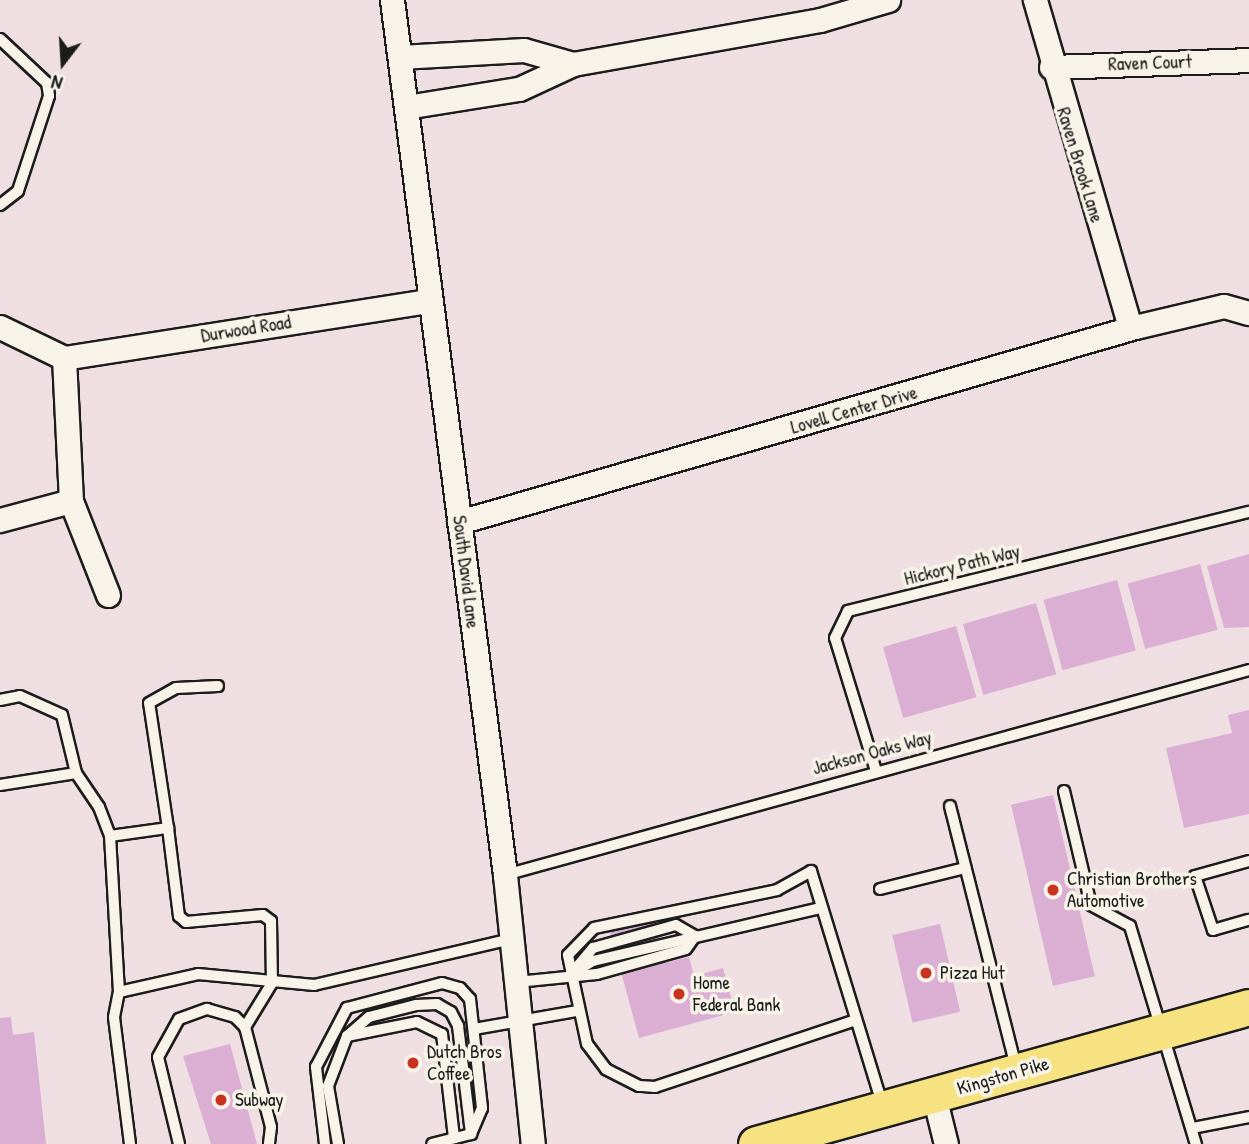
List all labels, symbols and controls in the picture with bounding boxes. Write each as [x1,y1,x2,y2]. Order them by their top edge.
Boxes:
north arrow [28,28,98,98]
street label: Raven Court [1108,50,1192,76]
text: N [48,69,66,97]
street label: Raven Brook Lane [1052,105,1108,225]
street label: Durwood Road [199,311,293,347]
street label: Lovell Center Drive [788,381,920,439]
street label: South David Lane [448,514,484,630]
street label: Hickory Path Way [902,540,1022,590]
street label: Jackson Oaks Way [810,726,934,780]
place label: Christian Brothers Automotive [1067,868,1197,912]
marker: Christian Brothers Automotive [1045,882,1061,898]
place label: Pizza Hut [940,962,1005,984]
marker: Pizza Hut [918,965,934,981]
place label: Home Federal Bank [693,972,780,1016]
marker: Home Federal Bank [671,986,687,1002]
place label: Dutch Bros Coffee [427,1041,502,1085]
street label: Kingston Pike [954,1052,1052,1100]
marker: Dutch Bros Coffee [405,1055,421,1071]
place label: Subway [235,1089,283,1111]
marker: Subway [213,1092,229,1108]

